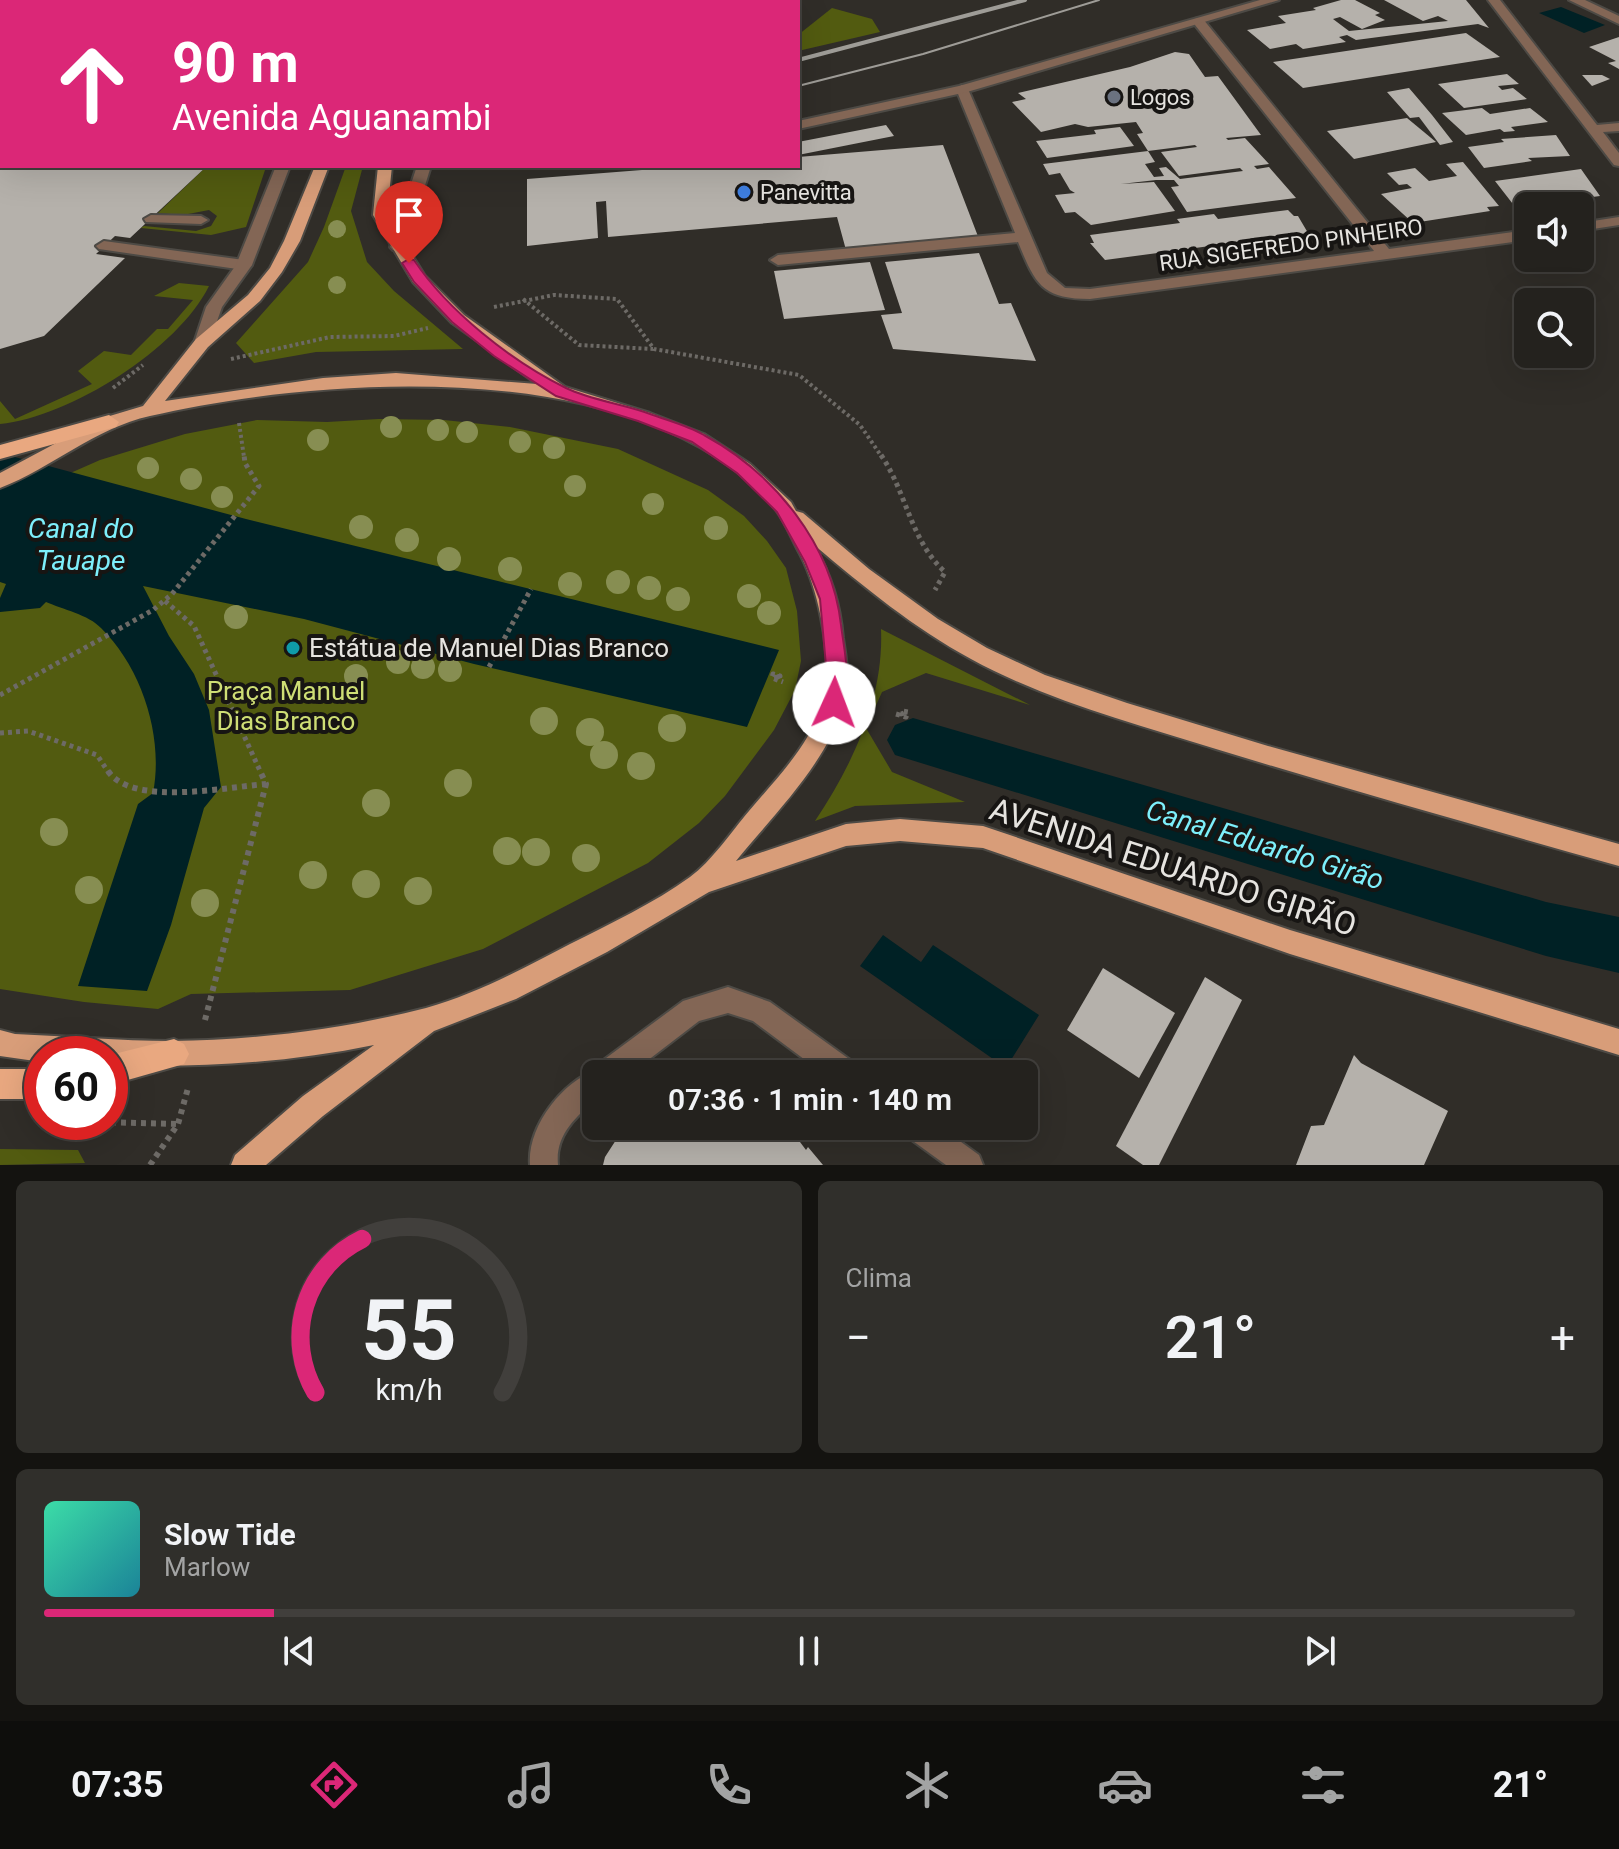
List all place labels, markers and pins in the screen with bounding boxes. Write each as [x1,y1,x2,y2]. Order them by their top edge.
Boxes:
place label: Logos [1130,85,1191,110]
marker: Logos [1105,88,1123,106]
place label: Panevitta [760,180,852,205]
pin [375,181,443,263]
marker: Panevitta [735,183,753,201]
place label: Estátua de Manuel Dias Branco [309,633,669,663]
marker: Estátua de Manuel Dias Branco [284,639,302,657]

